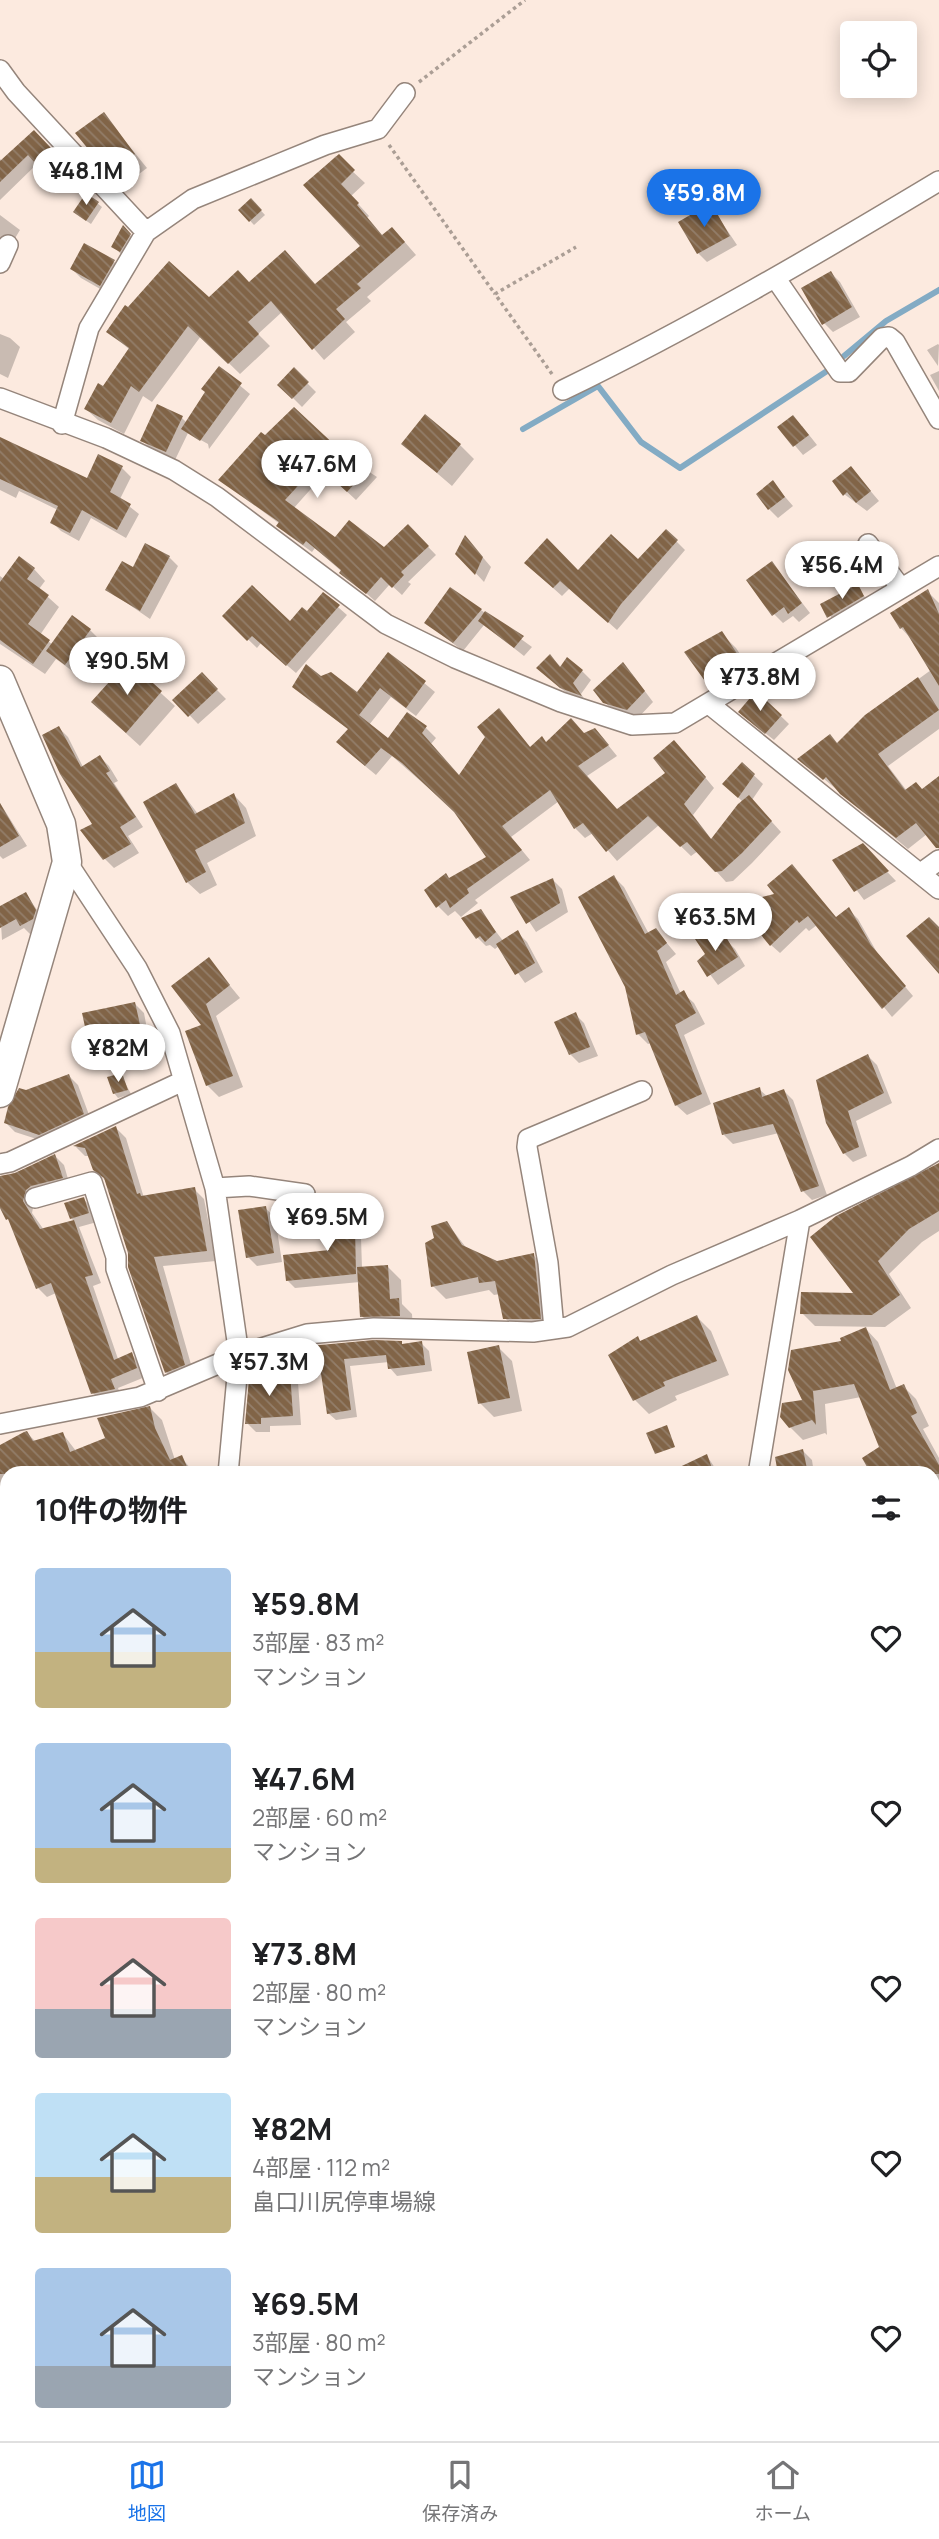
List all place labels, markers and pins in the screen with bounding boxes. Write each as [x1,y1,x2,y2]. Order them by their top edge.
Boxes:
pin: ¥48.1M [29,148,143,207]
pin: ¥59.8M [647,170,761,229]
pin: ¥47.6M [260,440,374,500]
pin: ¥56.4M [785,542,899,601]
pin: ¥90.5M [70,638,184,697]
pin: ¥73.8M [703,654,817,713]
pin: ¥63.5M [658,894,772,953]
pin: ¥82M [77,1024,159,1084]
pin: ¥69.5M [270,1194,384,1253]
pin: ¥57.3M [212,1338,326,1398]

